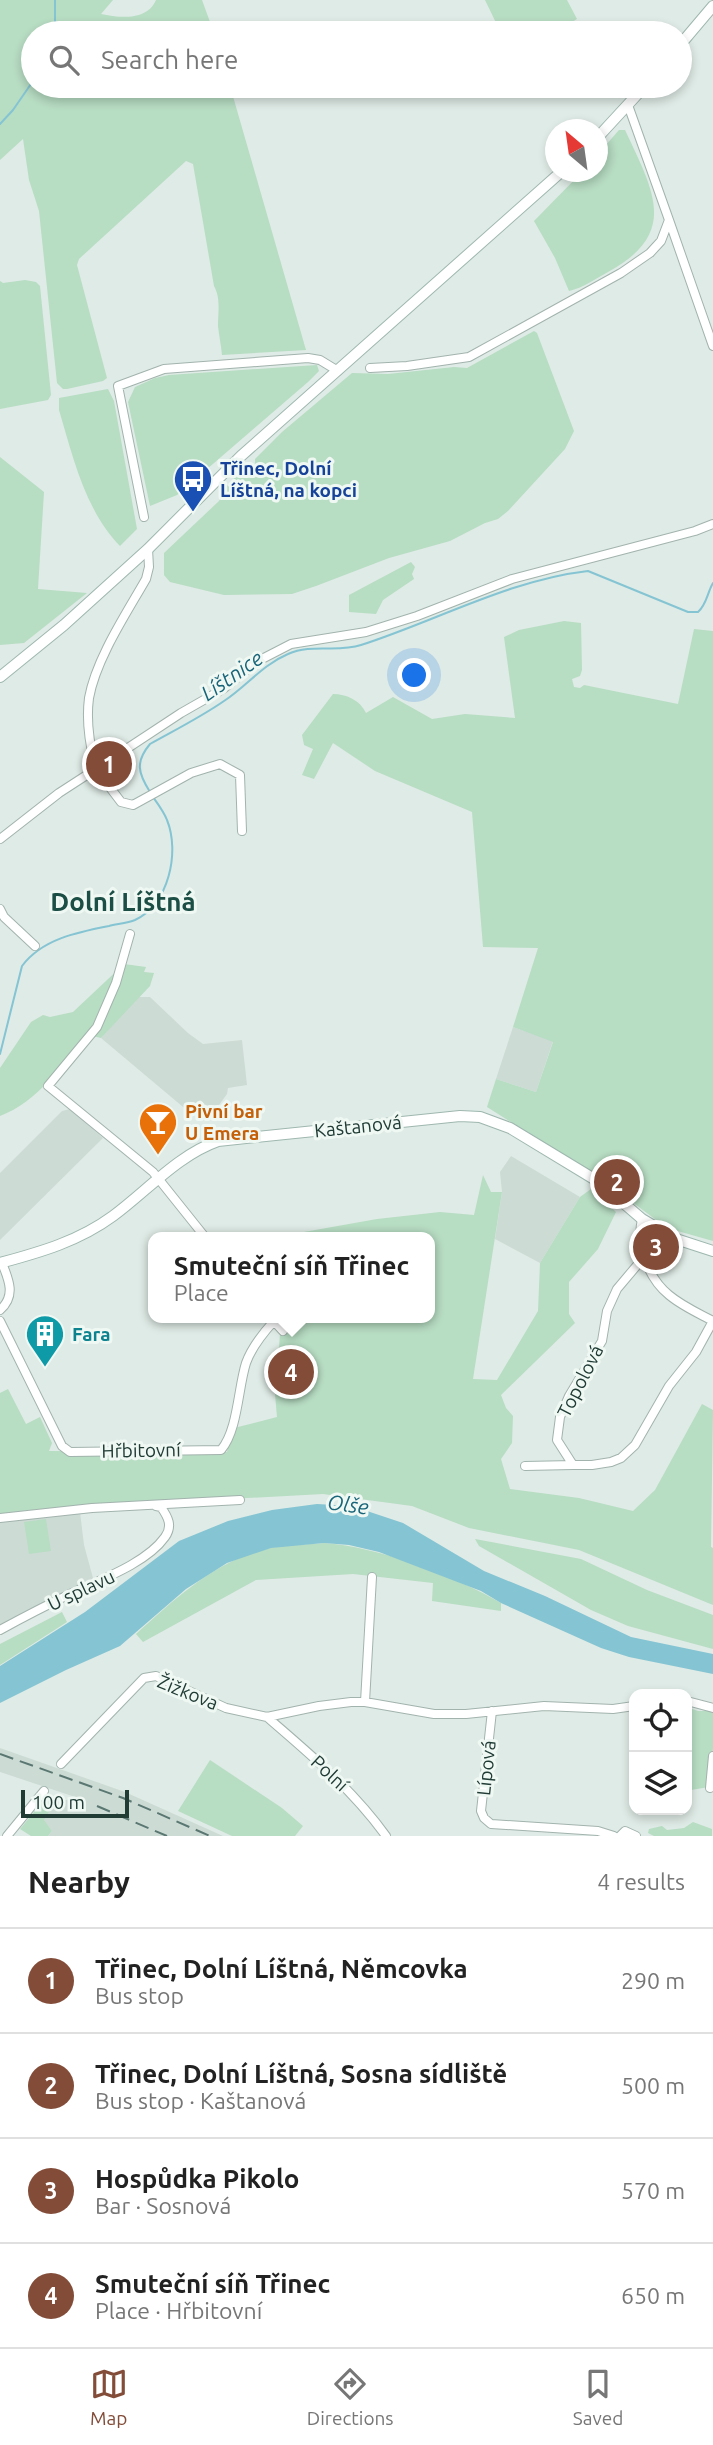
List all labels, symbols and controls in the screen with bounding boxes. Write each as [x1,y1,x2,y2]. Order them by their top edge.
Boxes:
search box [21,21,692,98]
icon: search [45,41,83,79]
text: Search here [101,45,238,74]
north arrow [545,119,608,182]
place label: Třinec, Dolní Líštná, na kopci [220,457,357,501]
bus stop icon: Třinec, Dolní Líštná, na kopci [172,458,214,513]
water label: Líštnice [196,645,267,705]
your location [397,658,431,692]
pin: 1 [86,738,132,790]
district label: Dolní Líštná [50,887,196,916]
place label: Pivní bar U Emera [185,1100,263,1144]
bar icon: Pivní bar U Emera [137,1101,179,1156]
street label: Kaštanová [313,1110,403,1142]
pin: 2 [594,1156,640,1208]
pin: 3 [633,1221,679,1273]
popup [148,1232,435,1323]
text: Smuteční síň Třinec [174,1251,409,1280]
text: Place [174,1280,229,1305]
building icon: Fara [24,1313,66,1368]
place label: Fara [72,1323,110,1345]
street label: Topolová [552,1341,608,1421]
pin: 4 [268,1346,314,1398]
street label: Hřbitovní [101,1438,181,1462]
water label: Olše [326,1489,371,1519]
street label: U splavu [44,1565,118,1615]
street label: Žižkova [154,1670,222,1714]
map controls [629,1689,692,1815]
button: locate [629,1689,692,1752]
street label: Lípová [472,1739,500,1797]
street label: Polní [307,1750,353,1796]
button: layers [629,1752,692,1815]
scale bar [21,1787,130,1819]
text: 100 m [32,1791,85,1813]
text: Nearby [28,1865,130,1899]
text: 4 results [597,1869,685,1894]
text: Třinec, Dolní Líštná, Němcovka [95,1954,468,1983]
text: 1 [45,1968,57,1993]
text: 290 m [621,1968,685,1993]
text: Bus stop [95,1983,184,2008]
text: Třinec, Dolní Líštná, Sosna sídliště [95,2059,507,2088]
text: 2 [45,2073,57,2098]
text: 500 m [621,2073,685,2098]
text: Bus stop · Kaštanová [95,2088,306,2113]
text: Hospůdka Pikolo [95,2164,299,2193]
text: 3 [45,2178,57,2203]
text: 570 m [621,2178,685,2203]
text: Bar · Sosnová [95,2193,231,2218]
text: Smuteční síň Třinec [95,2269,330,2298]
text: 4 [45,2283,57,2308]
text: 650 m [621,2283,685,2308]
text: Place · Hřbitovní [95,2298,262,2323]
tab: Map [90,2365,128,2429]
tab: Directions [307,2365,394,2429]
tab: Saved [573,2365,623,2429]

